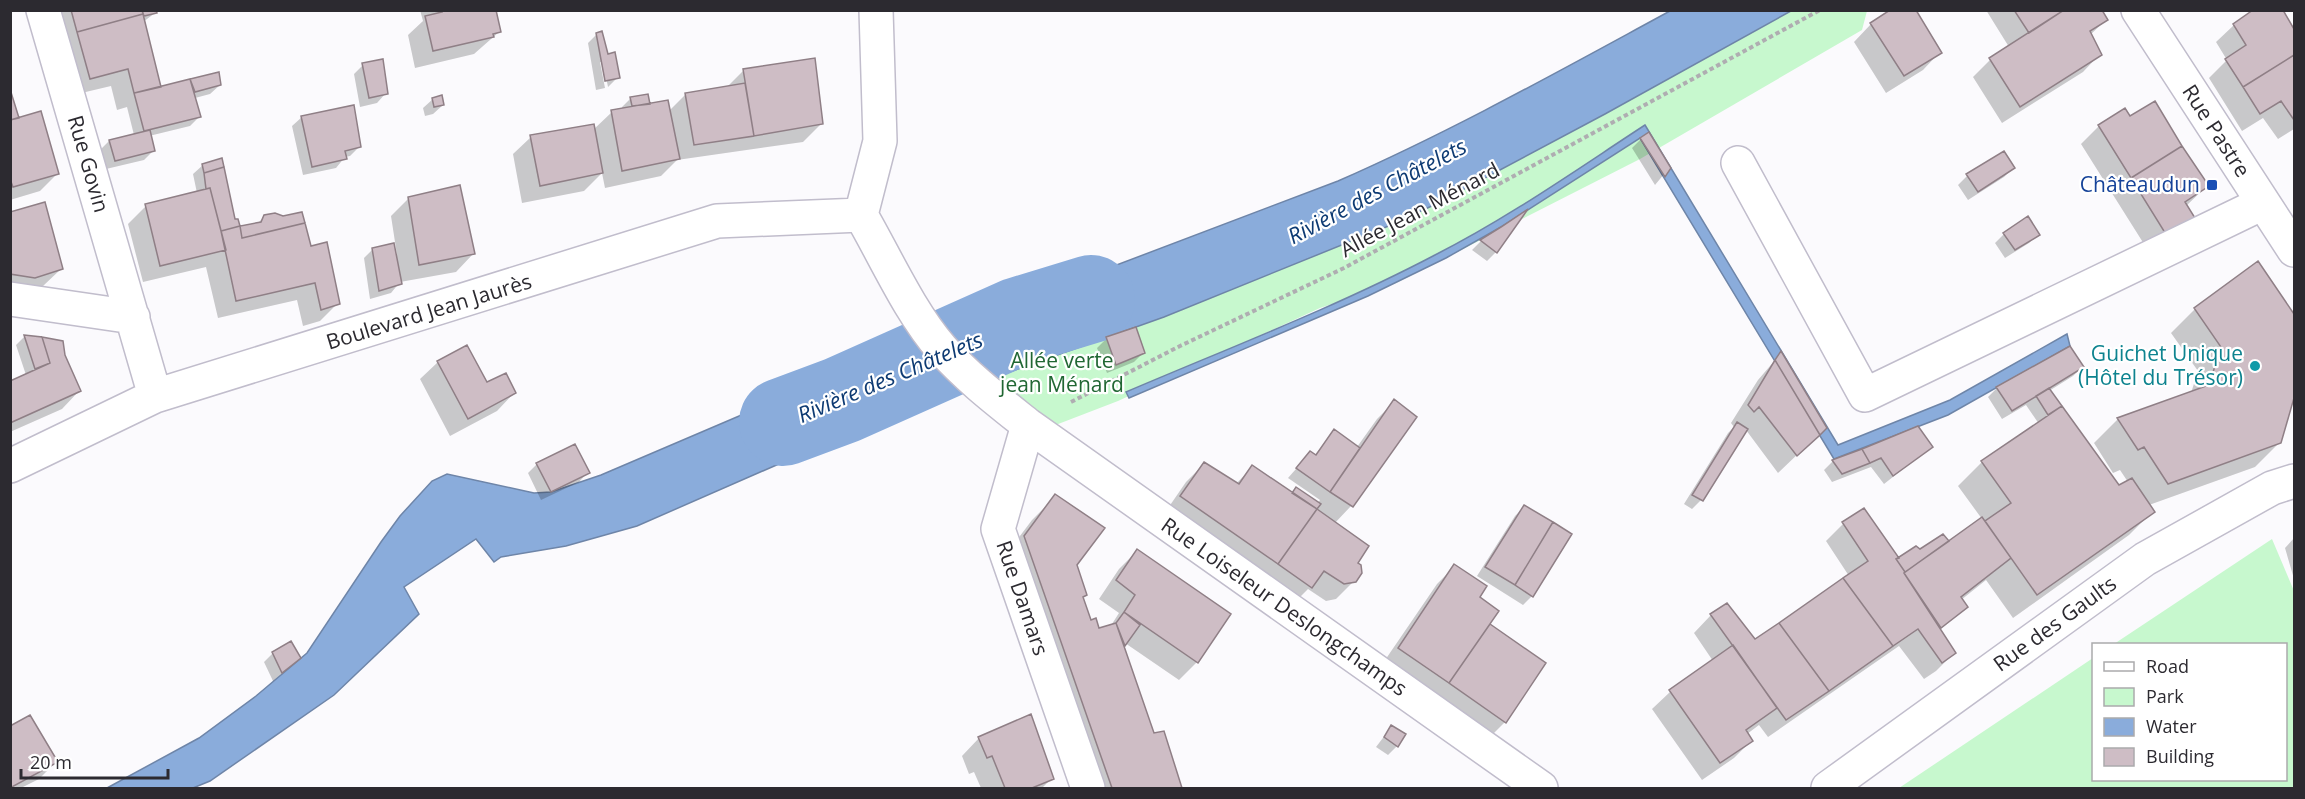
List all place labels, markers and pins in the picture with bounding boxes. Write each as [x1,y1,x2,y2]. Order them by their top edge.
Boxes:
place label: Châteaudun [2080,170,2200,198]
marker: Châteaudun [2205,178,2219,192]
place label: Guichet Unique (Hôtel du Trésor) [2078,339,2243,391]
marker: Guichet Unique (Hôtel du Trésor) [2248,359,2262,373]

